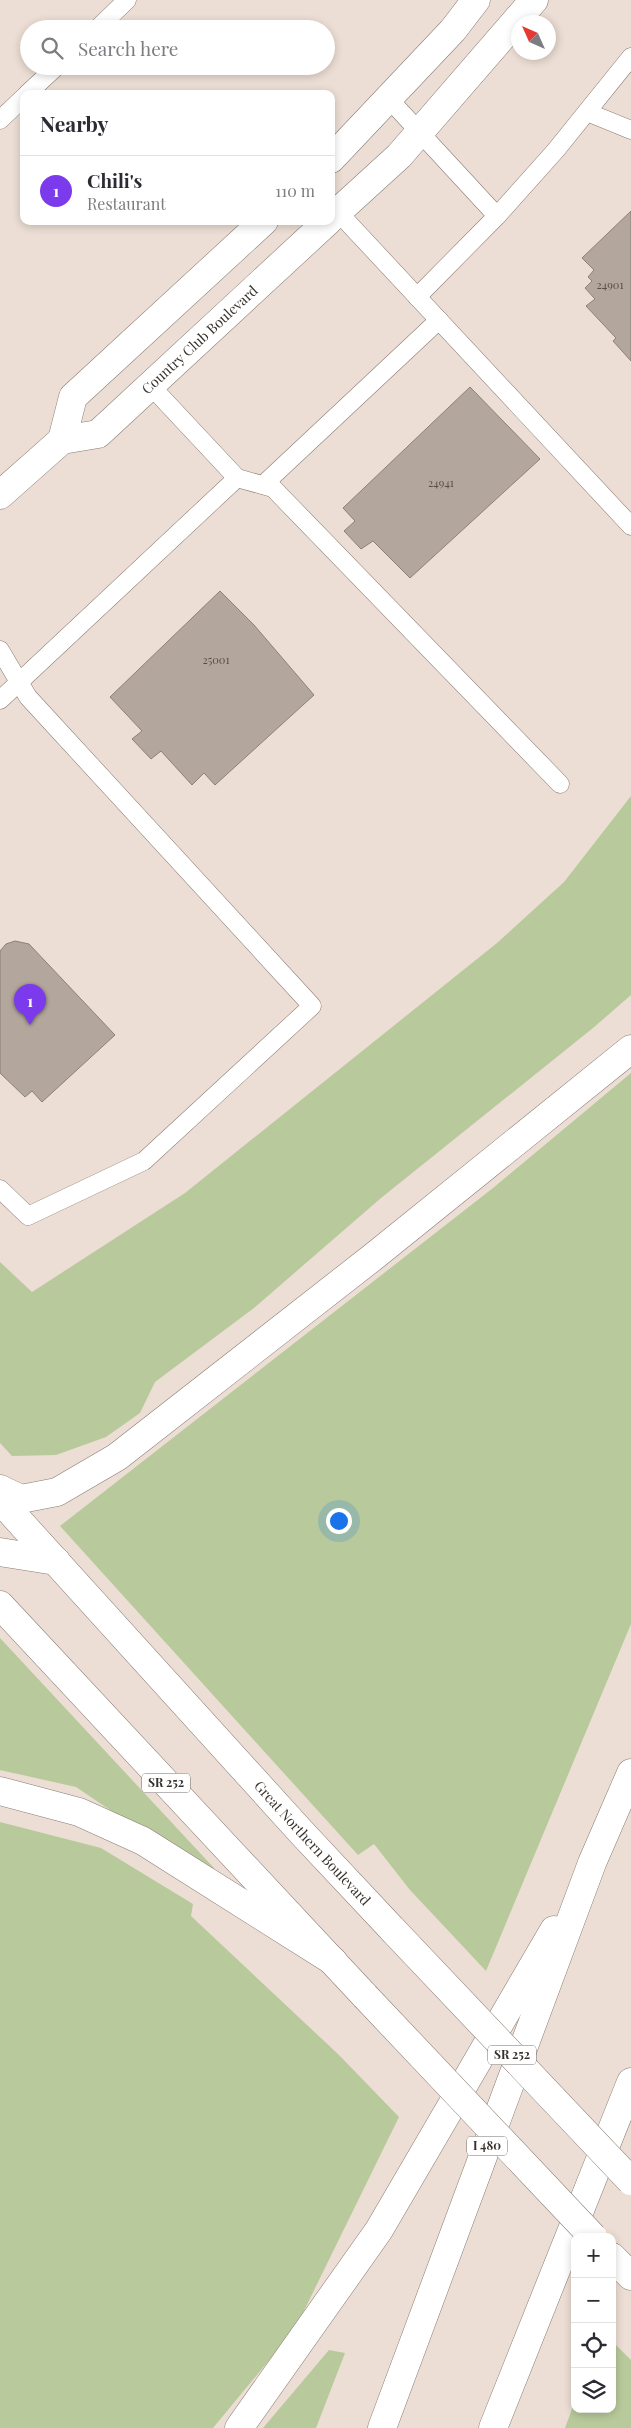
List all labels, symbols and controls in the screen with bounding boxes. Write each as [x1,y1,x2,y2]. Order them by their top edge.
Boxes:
north arrow [511,15,556,60]
search box [20,20,335,75]
icon: search [38,34,66,62]
text: Search here [78,35,178,61]
text: Nearby [40,109,109,137]
text: Chili's [87,167,142,193]
text: 1 [53,180,59,201]
text: 110 m [275,180,315,201]
text: Restaurant [87,193,166,214]
house number: 24901 [597,277,623,292]
street label: Country Club Boulevard [137,281,261,398]
house number: 24941 [428,475,454,490]
house number: 25001 [202,652,230,667]
pin: 1 [14,984,46,1025]
your location [326,1508,352,1534]
road number: SR 252 [142,1774,190,1792]
street label: Great Northern Boulevard [250,1776,375,1909]
road number: SR 252 [488,2046,536,2064]
road number: I 480 [467,2136,507,2156]
map controls [571,2233,616,2413]
button: + [571,2233,616,2278]
button: − [571,2278,616,2323]
button: locate [571,2323,616,2368]
button: layers [571,2368,616,2413]

